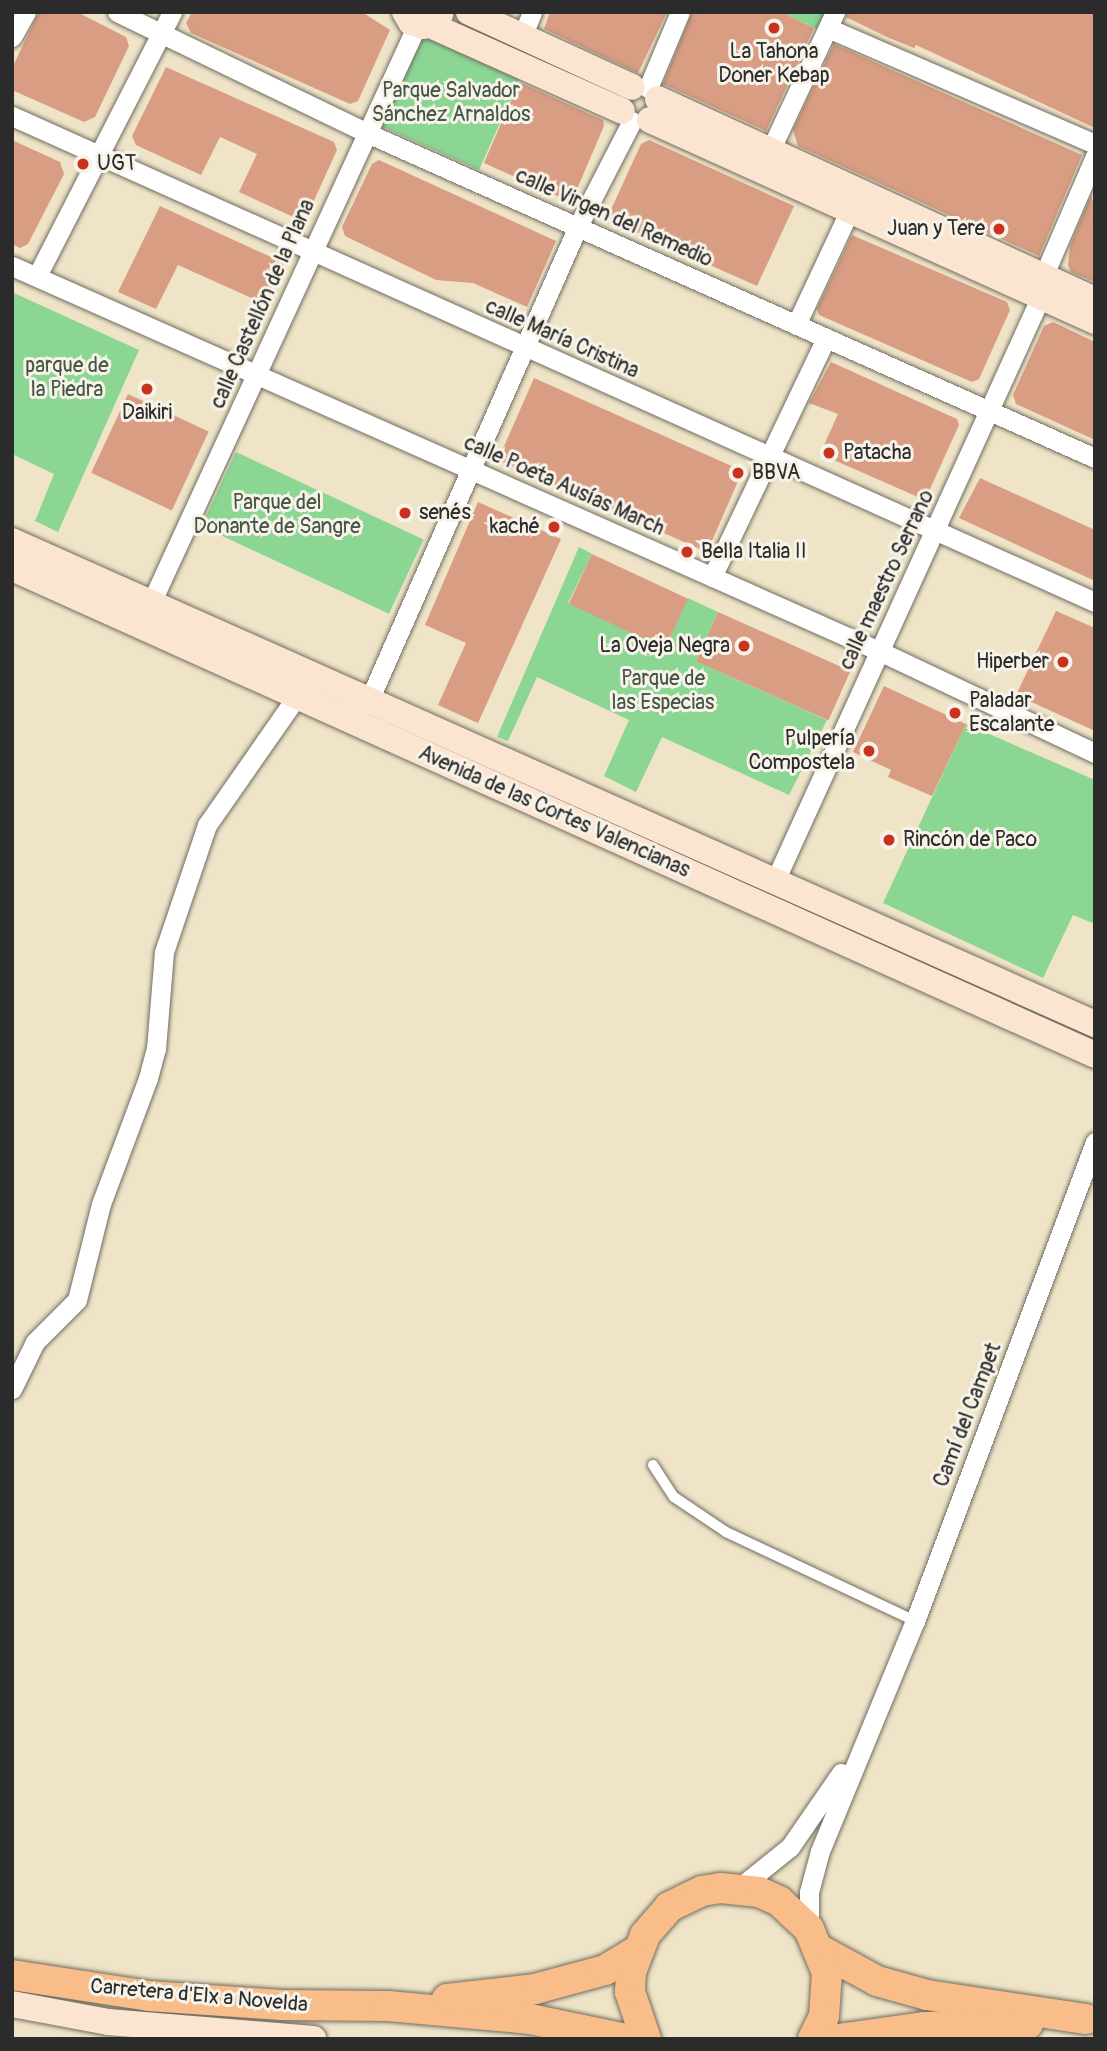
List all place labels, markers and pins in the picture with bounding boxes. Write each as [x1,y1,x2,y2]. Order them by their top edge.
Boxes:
marker: La Tahona Doner Kebap [766,20,782,36]
place label: La Tahona Doner Kebap [718,39,830,89]
place label: UGT [97,151,136,177]
marker: UGT [75,156,91,172]
place label: Juan y Tere [887,216,985,242]
marker: Juan y Tere [991,221,1007,237]
marker: Daikiri [139,381,155,397]
place label: Daikiri [122,400,172,426]
place label: Patacha [843,440,911,466]
marker: Patacha [821,445,837,461]
place label: BBVA [752,460,800,486]
marker: BBVA [730,465,746,481]
place label: senés [419,500,471,526]
marker: senés [397,505,413,521]
place label: kaché [490,514,540,540]
marker: kaché [546,519,562,535]
place label: Bella Italia II [701,539,807,565]
marker: Bella Italia II [679,544,695,560]
place label: La Oveja Negra [599,633,730,659]
marker: La Oveja Negra [736,638,752,654]
place label: Hiperber [976,649,1049,675]
marker: Hiperber [1055,654,1071,670]
place label: Paladar Escalante [969,688,1054,738]
marker: Paladar Escalante [947,705,963,721]
place label: Pulpería Compostela [749,726,855,776]
marker: Pulpería Compostela [861,743,877,759]
place label: Rincón de Paco [903,827,1037,853]
marker: Rincón de Paco [881,832,897,848]

